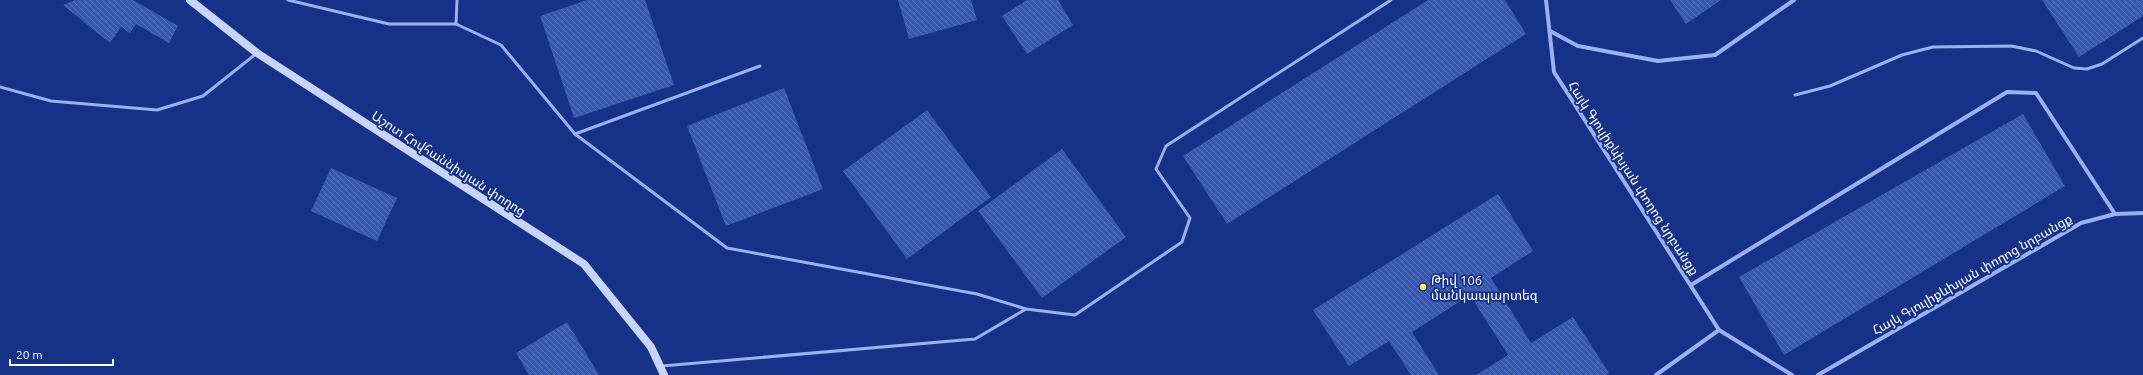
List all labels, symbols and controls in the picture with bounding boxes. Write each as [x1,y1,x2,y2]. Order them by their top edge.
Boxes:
street label: Հայկ Գյուլիքևխյան փողոց նրբանցք [1565,79,1702,278]
street label: Աշոտ Հովհաննիսյան փողոց [369,108,529,219]
street label: Հայկ Գյուլիքևխյան փողոց նրբանցք [1870,211,2075,338]
place label: Թիվ 106 մանկապարտեզ [1431,273,1539,303]
marker: Թիվ 106 մանկապարտեզ [1418,282,1428,292]
scale bar [10,341,113,367]
text: 20 m [16,348,43,361]

